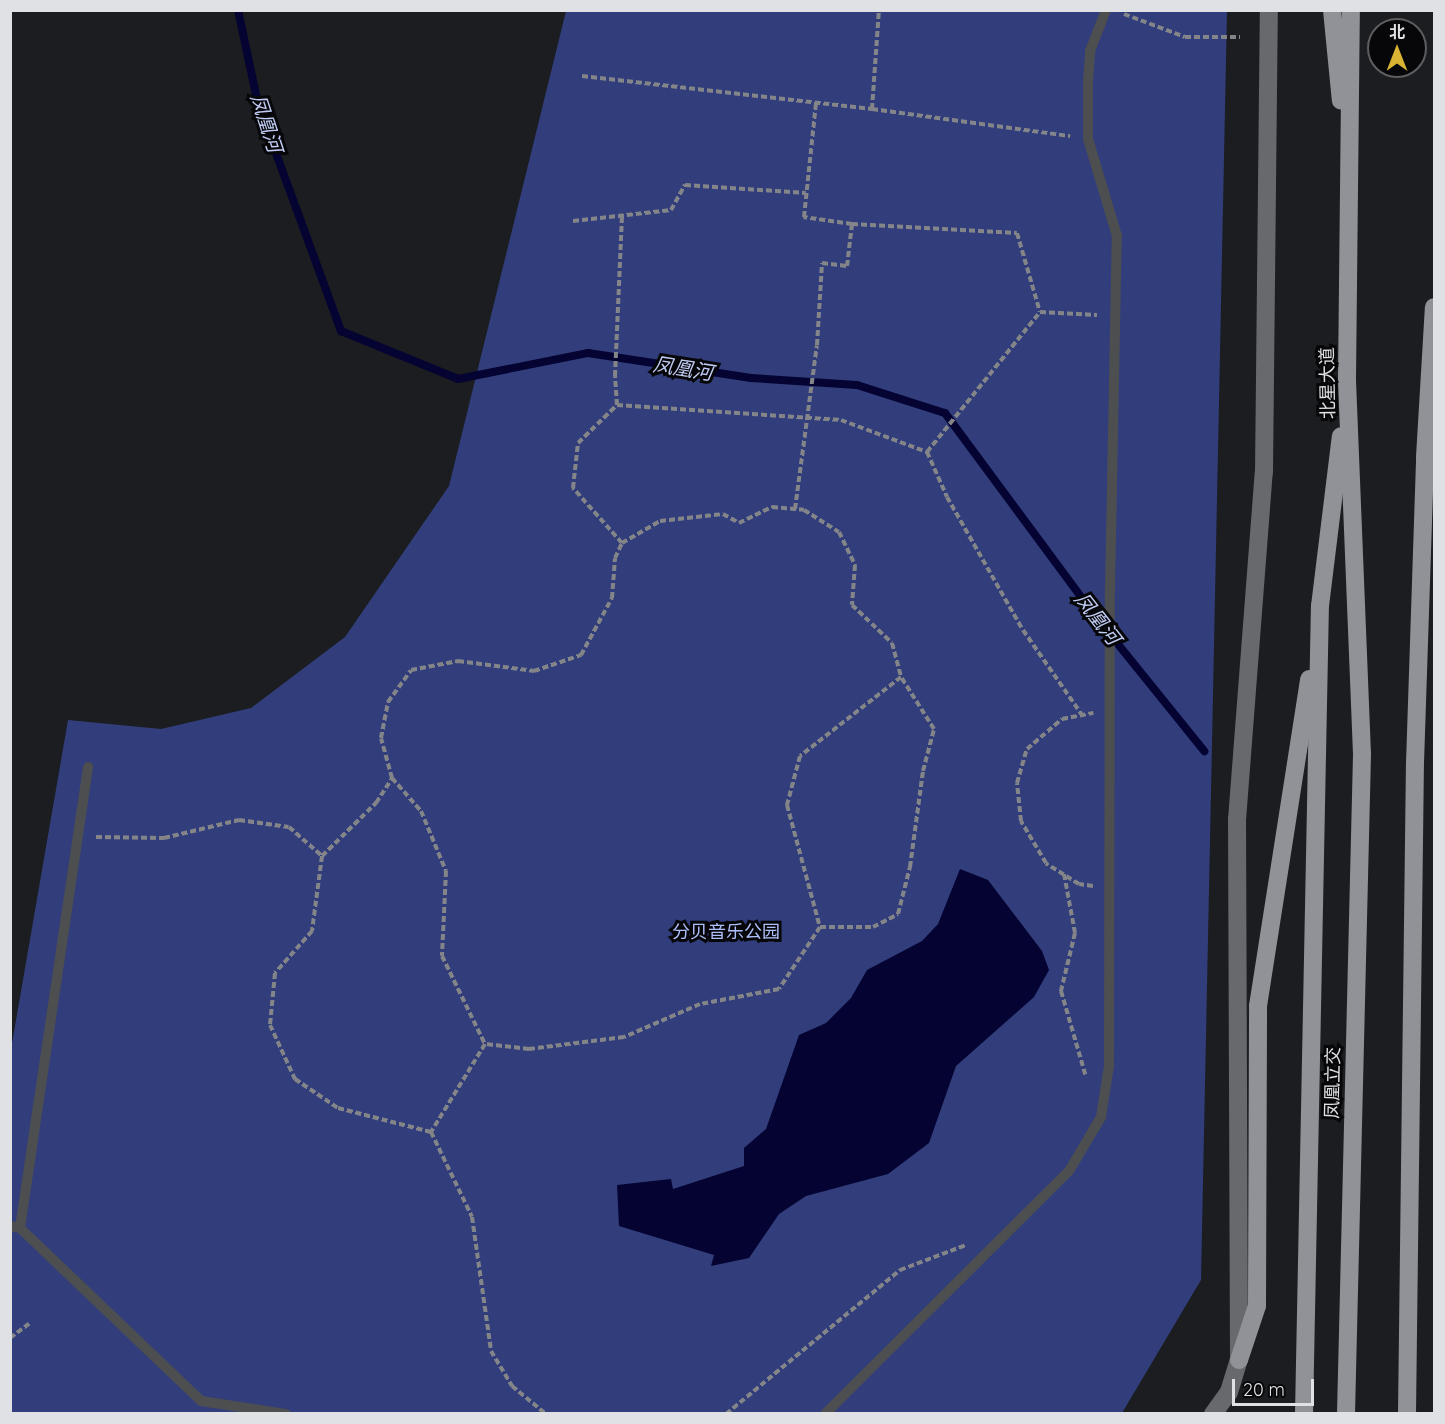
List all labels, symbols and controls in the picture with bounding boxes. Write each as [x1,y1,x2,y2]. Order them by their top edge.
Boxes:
north arrow [1367,18,1427,78]
text: 北 [1389,22,1405,42]
water label: 凤凰河 [246,91,288,155]
street label: 北星大道 [1317,347,1339,419]
water label: 凤凰河 [651,351,715,385]
water label: 凤凰河 [1070,587,1126,649]
park label: 分贝音乐公园 [672,921,780,943]
street label: 凤凰立交 [1322,1047,1344,1119]
scale bar [1235,1367,1318,1405]
text: 20 m [1243,1378,1285,1401]

